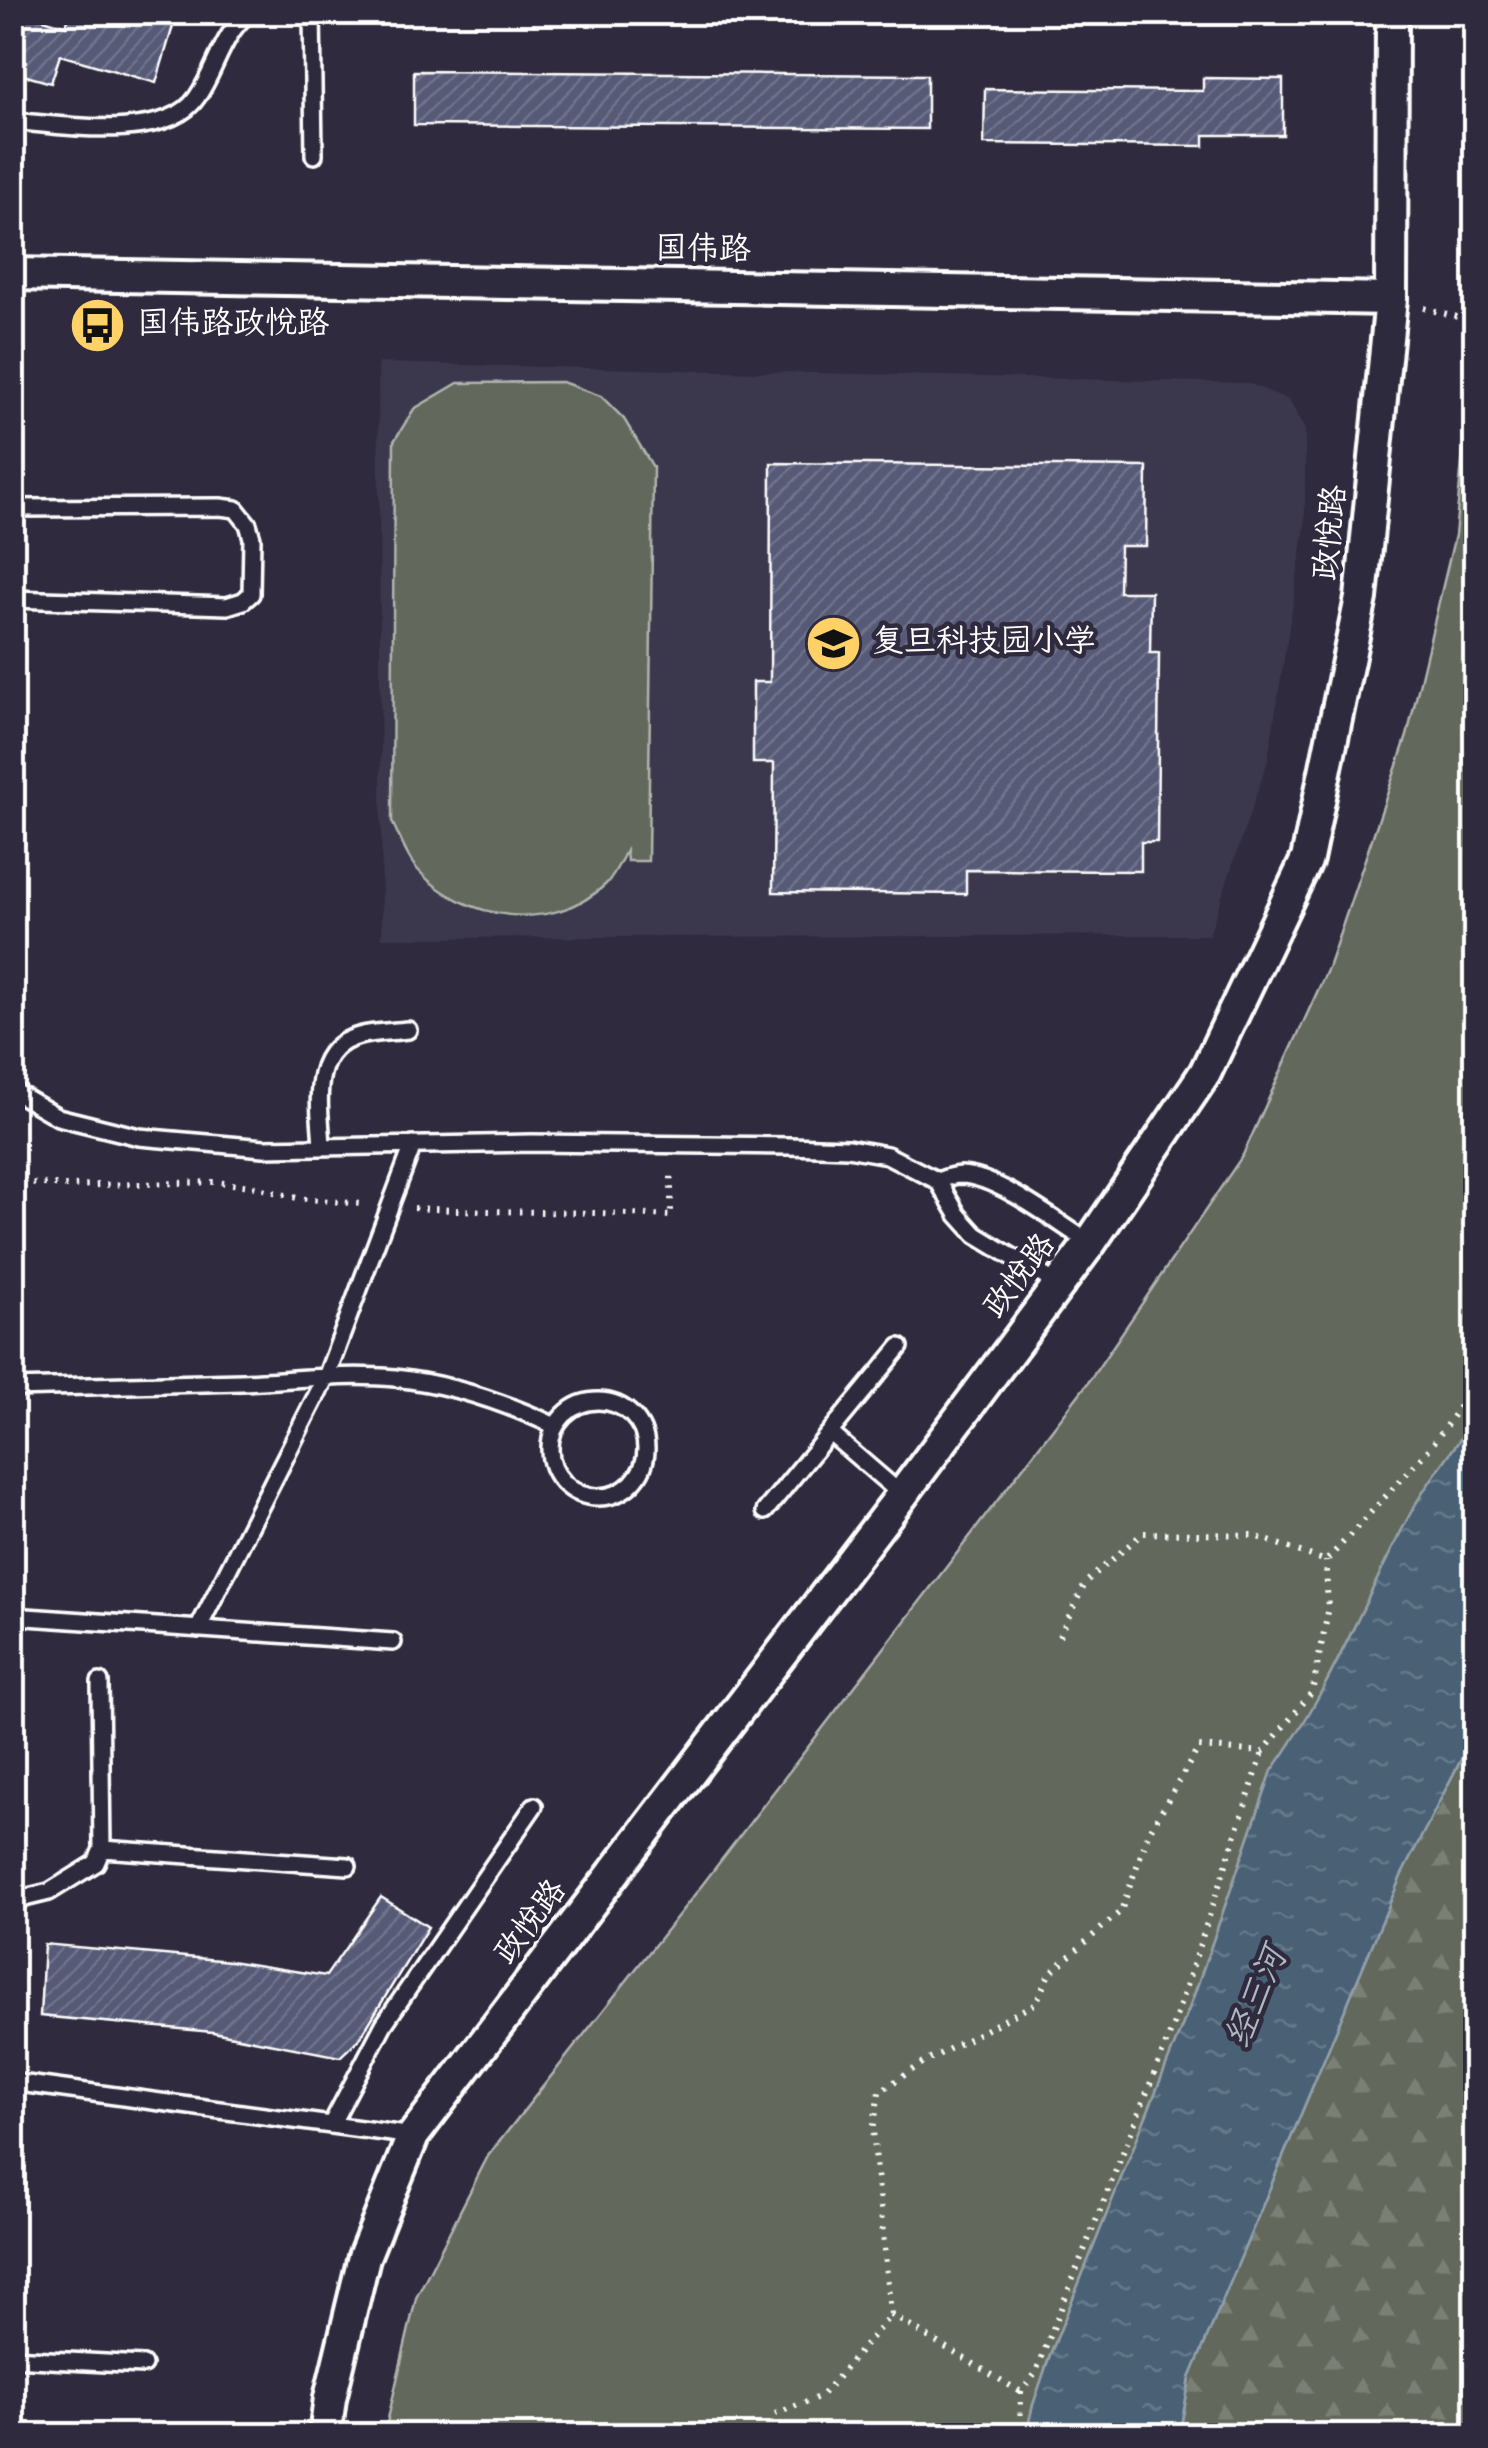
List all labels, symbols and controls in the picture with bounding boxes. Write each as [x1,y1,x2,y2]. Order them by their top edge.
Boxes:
street label: 国伟路 [655,227,751,275]
bus stop icon: 国伟路政悦路 [68,295,128,355]
place label: 国伟路政悦路 [137,302,329,349]
street label: 政悦路 [1304,483,1360,583]
school or university icon: 复旦科技园小学 [803,613,863,673]
place label: 复旦科技园小学 [872,620,1096,667]
street label: 政悦路 [973,1225,1069,1329]
street label: 政悦路 [484,1871,580,1975]
water label: 经三河 [1214,1935,1304,2056]

